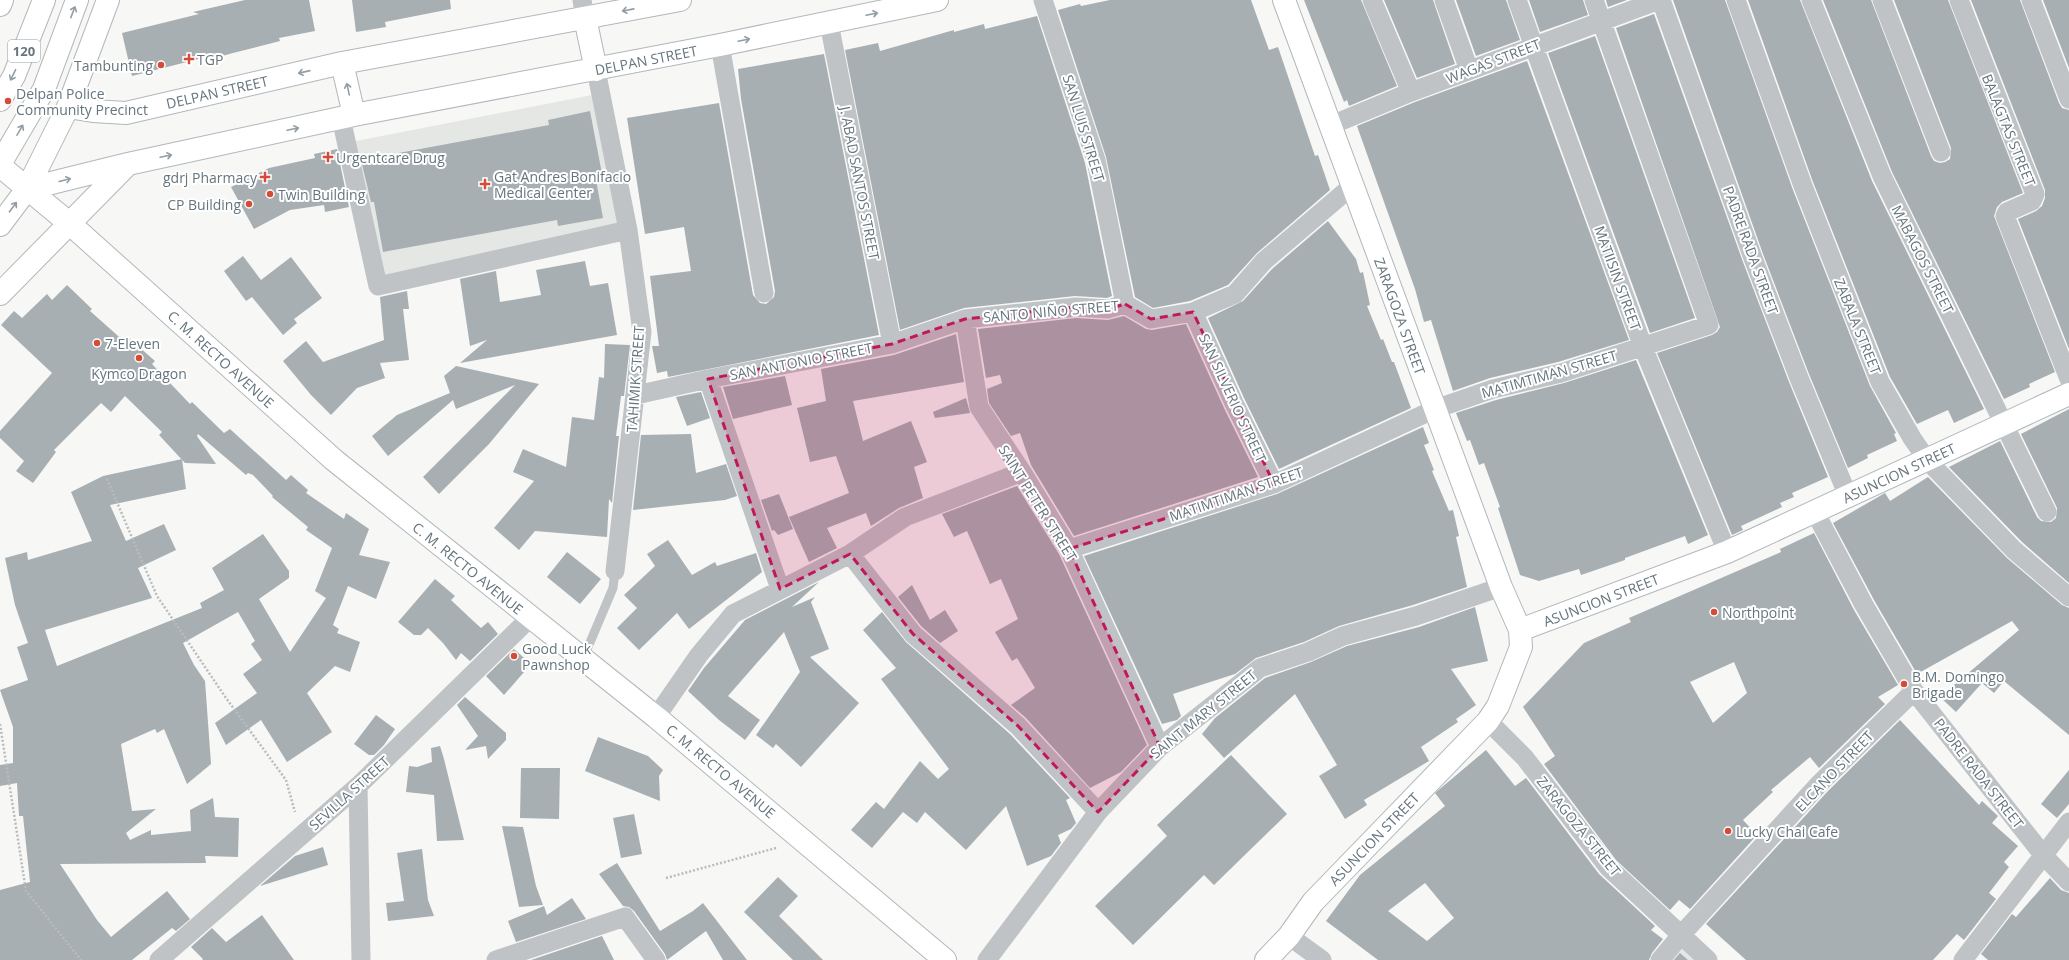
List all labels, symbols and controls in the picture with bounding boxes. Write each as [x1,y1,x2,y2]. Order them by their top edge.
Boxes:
one-way arrow [69,6,77,18]
one-way arrow [622,6,635,14]
one-way arrow [865,9,878,17]
street label: WAGAS STREET [1443,34,1543,88]
one-way arrow [738,36,751,44]
road number: 120 [8,40,40,62]
street label: DELPAN STREET [593,41,699,79]
place label: TGP [197,50,223,69]
marker: TGP [184,54,194,64]
place label: Tambunting [74,56,153,75]
marker: Tambunting [156,60,166,70]
one-way arrow [298,68,311,76]
one-way arrow [9,69,17,81]
street label: DELPAN STREET [164,71,270,113]
street label: BALAGTAS STREET [1978,71,2040,189]
street label: SAN LUIS STREET [1059,72,1109,184]
one-way arrow [344,83,352,96]
place label: Delpan Police Community Precinct [16,84,148,119]
marker: Delpan Police Community Precinct [3,96,13,106]
street label: J. ABAD SANTOS STREET [835,103,884,262]
one-way arrow [16,124,24,136]
one-way arrow [286,124,299,132]
place label: Urgentcare Drug [336,148,445,167]
one-way arrow [159,151,172,159]
marker: Urgentcare Drug [323,152,333,162]
place label: Gat Andres Bonifacio Medical Center [494,167,631,202]
place label: gdrj Pharmacy [163,168,258,187]
marker: gdrj Pharmacy [260,172,270,182]
one-way arrow [58,175,71,183]
marker: Gat Andres Bonifacio Medical Center [479,178,491,190]
street label: PADRE RADA STREET [1719,183,1783,317]
place label: Twin Building [278,185,366,204]
marker: Twin Building [265,189,275,199]
place label: CP Building [167,195,241,214]
marker: CP Building [244,199,254,209]
one-way arrow [9,202,18,213]
street label: MABAGOS STREET [1888,202,1959,317]
street label: MATIISIN STREET [1590,223,1646,333]
street label: ZARAGOZA STREET [1370,255,1430,377]
street label: ZABALA STREET [1830,275,1886,377]
street label: SANTO NIÑO STREET [982,296,1120,326]
street label: C. M. RECTO AVENUE [164,306,278,412]
street label: TAHIMIK STREET [622,325,648,433]
street label: SAN SILVERIO STREET [1195,330,1271,466]
place label: 7-Eleven [105,334,160,353]
marker: 7-Eleven [92,338,102,348]
street label: SAN ANTONIO STREET [728,338,874,384]
street label: MATIMTIMAN STREET [1479,345,1619,402]
marker: Kymco Dragon [134,353,144,363]
place label: Kymco Dragon [91,364,187,383]
street label: ASUNCION STREET [1840,438,1959,507]
street label: SAINT PETER STREET [995,441,1082,565]
street label: MATIMTIMAN STREET [1167,462,1306,526]
street label: C. M. RECTO AVENUE [409,517,527,619]
street label: ASUNCION STREET [1540,569,1662,631]
place label: Northpoint [1722,603,1794,622]
marker: Northpoint [1709,607,1719,617]
place label: Good Luck Pawnshop [522,639,592,674]
marker: Good Luck Pawnshop [509,651,519,661]
street label: SAINT MARY STREET [1146,665,1260,763]
place label: B.M. Domingo Brigade [1912,667,2004,702]
marker: B.M. Domingo Brigade [1899,679,1909,689]
street label: PADRE RADA STREET [1930,714,2028,832]
street label: C. M. RECTO AVENUE [662,720,780,822]
street label: ELCANO STREET [1791,726,1878,815]
street label: SEVILLA STREET [305,752,394,834]
street label: ZARAGOZA STREET [1533,772,1625,880]
street label: ASUNCION STREET [1325,788,1424,890]
place label: Lucky Chai Cafe [1736,822,1838,841]
marker: Lucky Chai Cafe [1723,826,1733,836]

